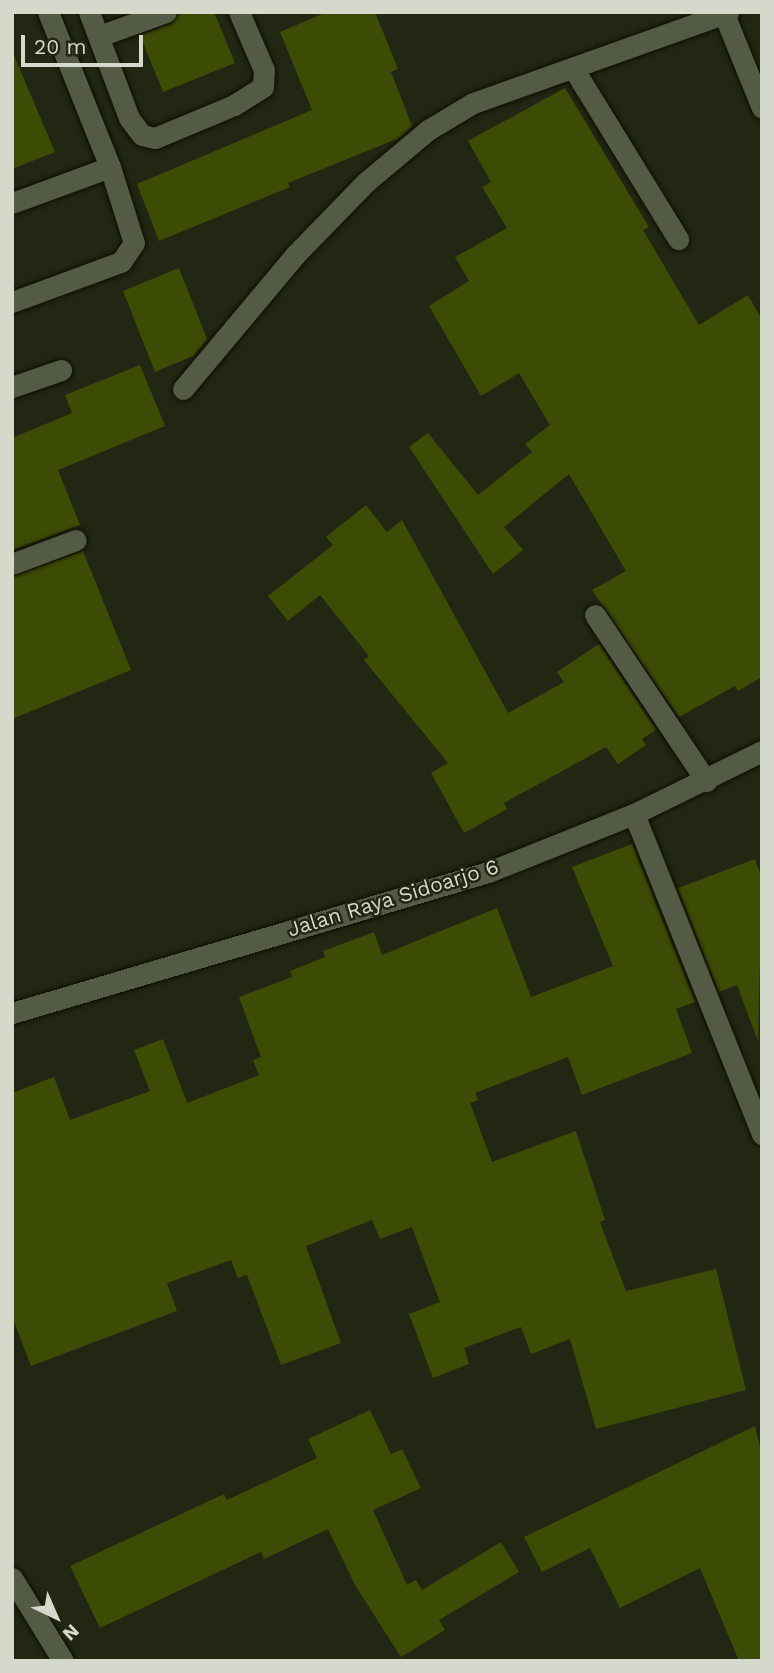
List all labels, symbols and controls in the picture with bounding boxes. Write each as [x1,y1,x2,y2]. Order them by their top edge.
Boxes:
scale bar [24,21,147,65]
text: 20 m [34,34,86,59]
street label: Jalan Raya Sidoarjo 6 [284,854,502,942]
north arrow [21,1582,91,1652]
text: N [58,1619,84,1646]

